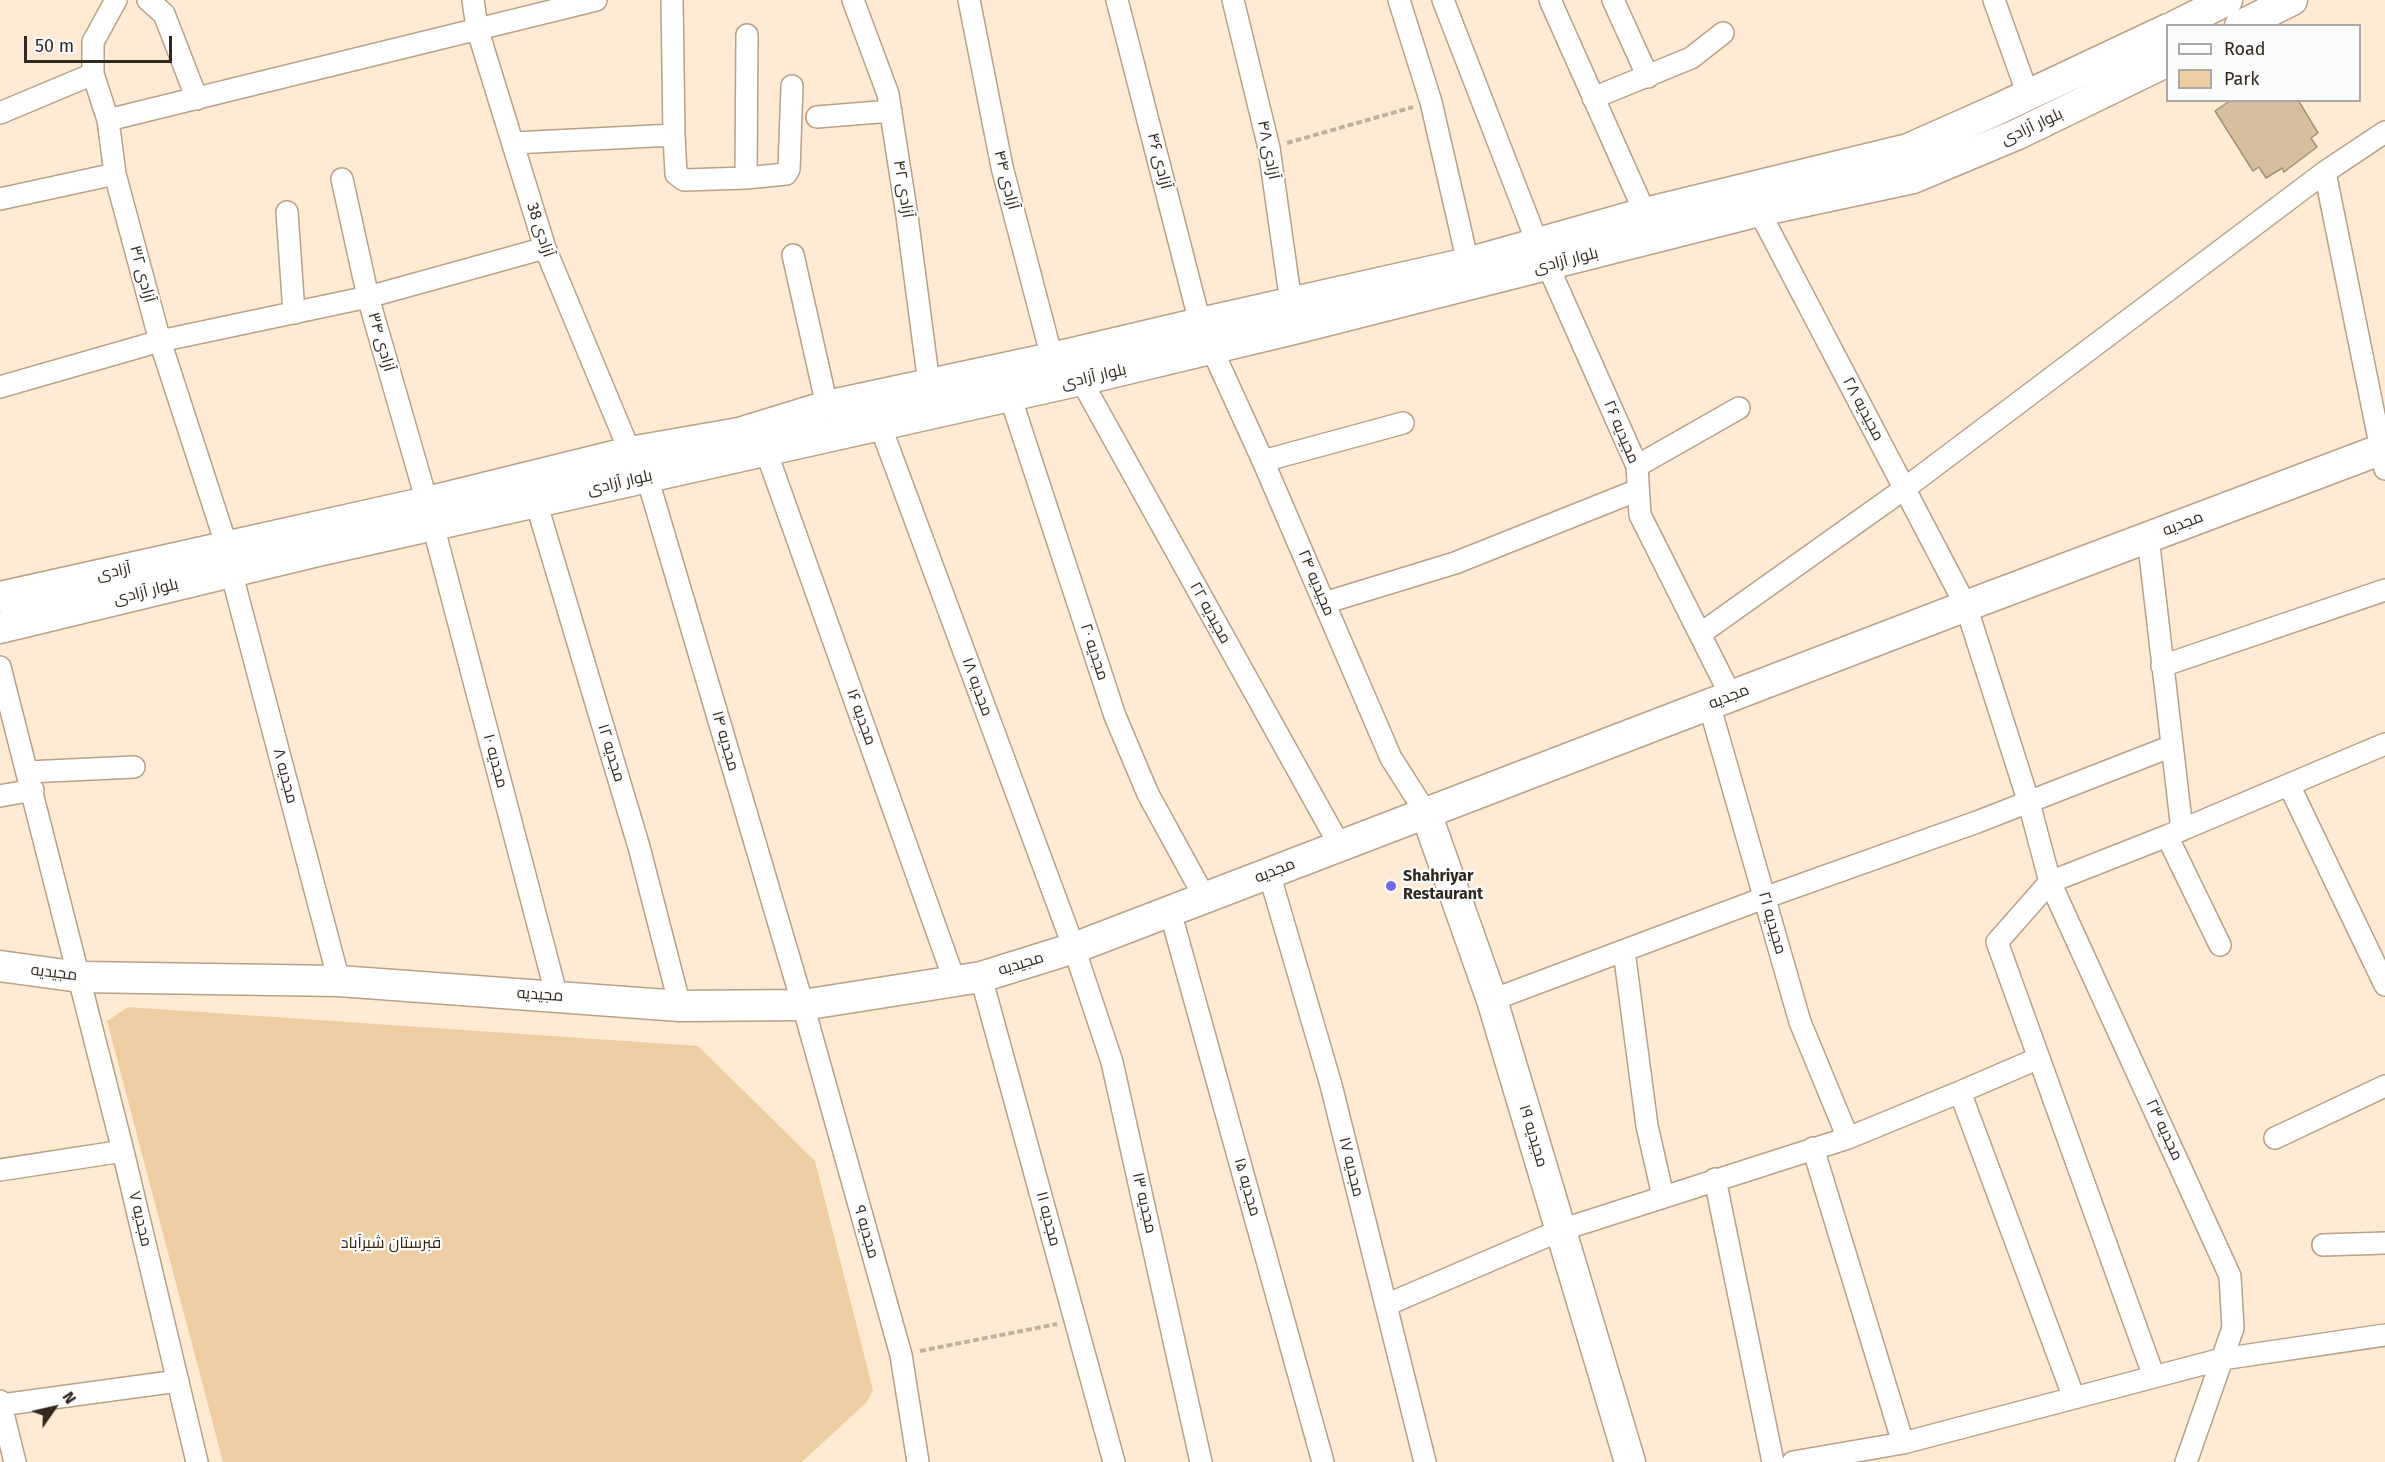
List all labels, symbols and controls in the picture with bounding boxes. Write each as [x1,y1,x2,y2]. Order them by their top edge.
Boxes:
scale bar [27,24,176,62]
legend [2166,24,2361,102]
text: 50 m [35,35,74,57]
text: Road [2224,38,2266,60]
text: Park [2224,68,2259,90]
street label: بلوار آزادی [1998,104,2066,150]
street label: آزادی ۴۸ [1253,119,1283,181]
street label: آزادی ۴۶ [1143,131,1175,191]
street label: آزادی ۴۴ [989,148,1023,212]
street label: آزادی ۴۲ [889,159,917,219]
street label: آزادی 38 [522,200,558,260]
street label: آزادی ۳۲ [125,243,159,305]
street label: بلوار آزادی [1532,244,1600,278]
street label: آزادی ۳۴ [363,310,399,374]
street label: بلوار آزادی [1060,360,1128,394]
street label: مجیدیه ۲۸ [1838,374,1888,444]
street label: مجیدیه ۲۶ [1599,397,1643,467]
street label: بلوار آزادی [586,466,654,500]
street label: مجدیه [2160,508,2206,540]
street label: مجیدیه ۲۴ [1293,547,1339,619]
street label: آزادی [95,559,133,585]
street label: بلوار آزادی [112,575,180,609]
street label: مجیدیه ۲۲ [1185,579,1235,647]
street label: مجدیه ۲۰ [1076,621,1112,683]
street label: مجدیه ۱۸ [958,655,996,719]
street label: مجدیه [1706,681,1752,713]
street label: مجدیه ۱۶ [842,686,880,748]
street label: مجدیه ۱۴ [707,709,743,773]
street label: مجدیه ۱۲ [593,722,629,784]
street label: مجدیه ۱۰ [479,732,511,790]
street label: مجدیه ۸ [268,746,302,806]
street label: مجدیه [1252,855,1298,887]
place label: Shahriyar Restaurant [1403,867,1483,905]
marker: Shahriyar Restaurant [1384,879,1398,893]
street label: مجیدیه ۲۱ [1754,889,1790,957]
street label: مجیدیه [996,948,1046,980]
street label: مجیدیه [30,961,78,985]
street label: مجیدیه [516,984,564,1006]
street label: مجدیه ۲۳ [2141,1096,2187,1164]
street label: مجیدیه ۱۹ [1514,1102,1552,1170]
street label: مجدیه ۱۷ [1334,1135,1368,1199]
street label: مجدیه ۱۵ [1230,1156,1264,1218]
street label: مجدیه ۱۳ [1128,1171,1160,1235]
street label: مجدیه ۷ [124,1189,156,1249]
street label: مجدیه ۱۱ [1031,1189,1065,1249]
street label: مجدیه ۹ [849,1203,883,1261]
park label: قبرستان شیرآباد [341,1234,441,1254]
north arrow [24,1378,84,1438]
text: N [58,1388,80,1407]

